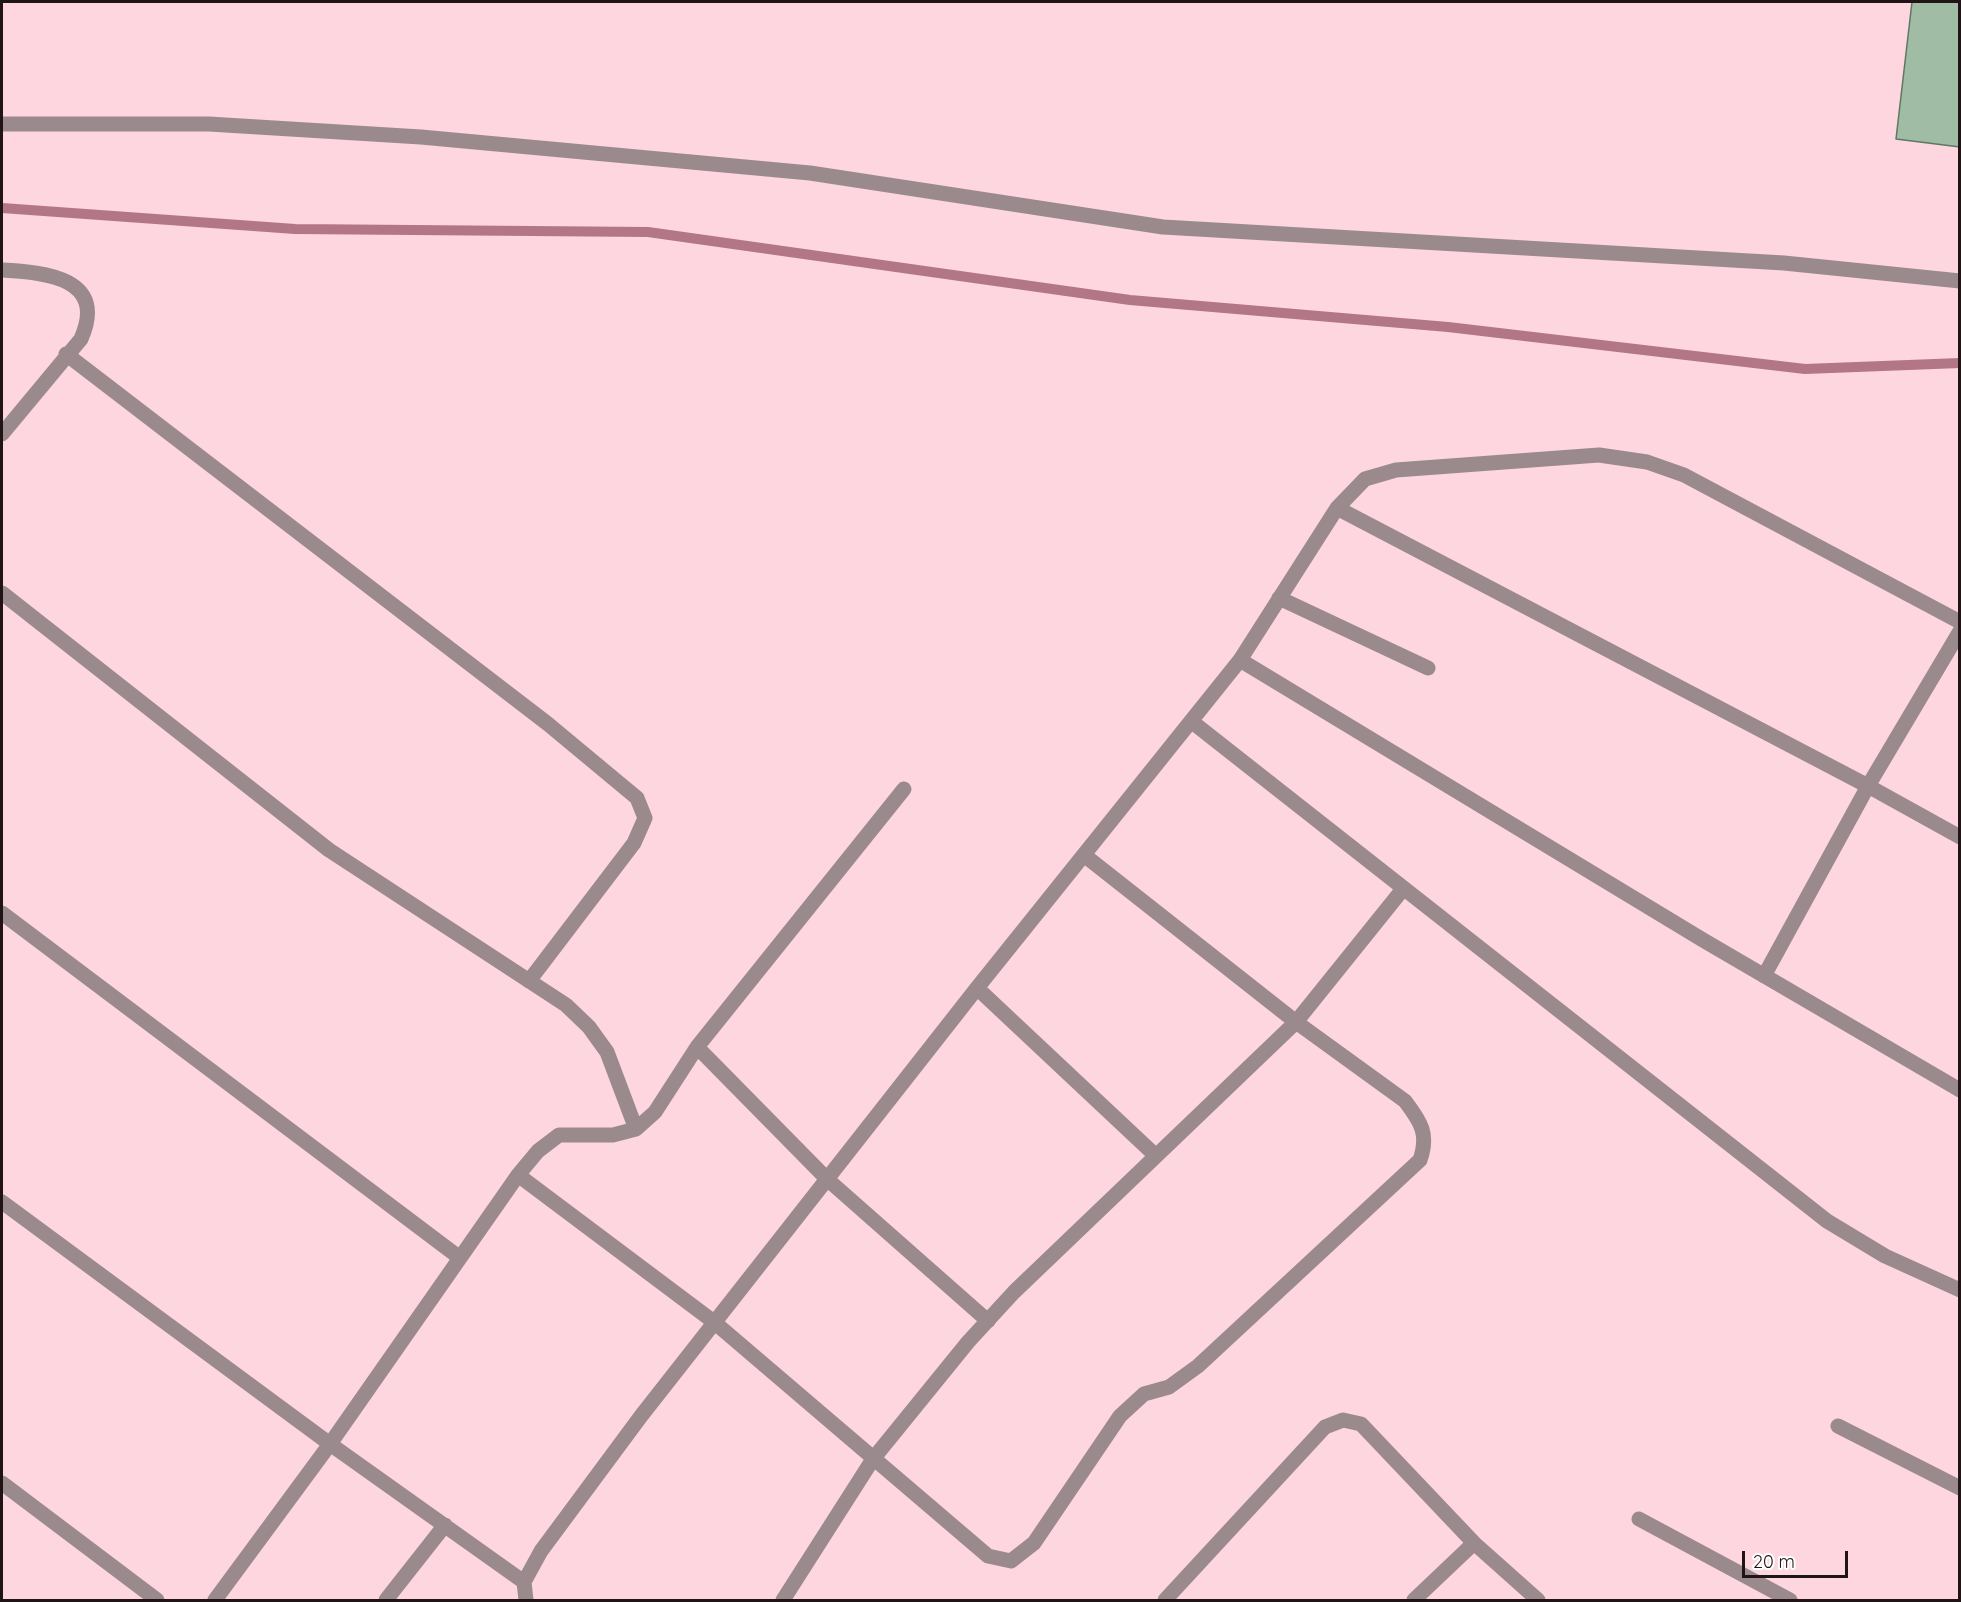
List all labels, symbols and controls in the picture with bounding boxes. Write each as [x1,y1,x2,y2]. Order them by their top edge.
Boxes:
scale bar [1745,1539,1852,1577]
text: 20 m [1753,1550,1795,1573]

